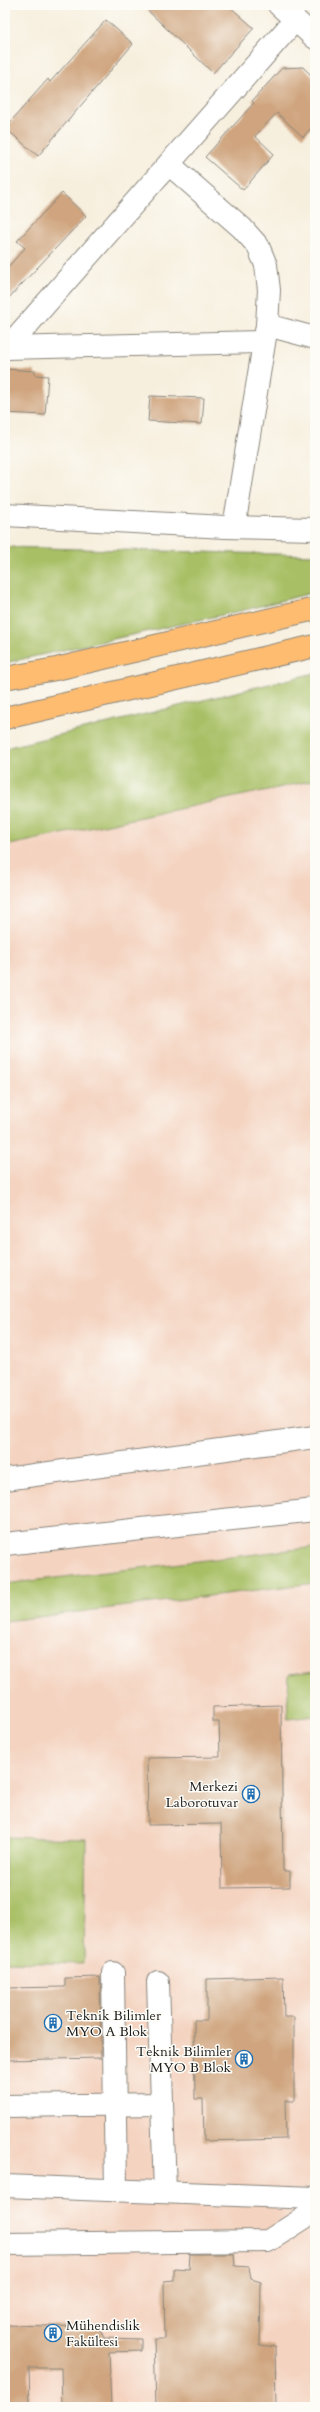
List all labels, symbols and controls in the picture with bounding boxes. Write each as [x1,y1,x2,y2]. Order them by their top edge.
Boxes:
place label: Merkezi Laborotuvar [165,1777,239,1812]
building icon: Merkezi Laborotuvar [241,1784,261,1804]
place label: Teknik Bilimler MYO A Blok [66,2006,162,2041]
building icon: Teknik Bilimler MYO A Blok [43,2013,63,2033]
place label: Teknik Bilimler MYO B Blok [136,2042,232,2077]
building icon: Teknik Bilimler MYO B Blok [234,2049,254,2069]
place label: Mühendislik Fakültesi [66,2316,140,2351]
building icon: Mühendislik Fakültesi [43,2323,63,2343]

